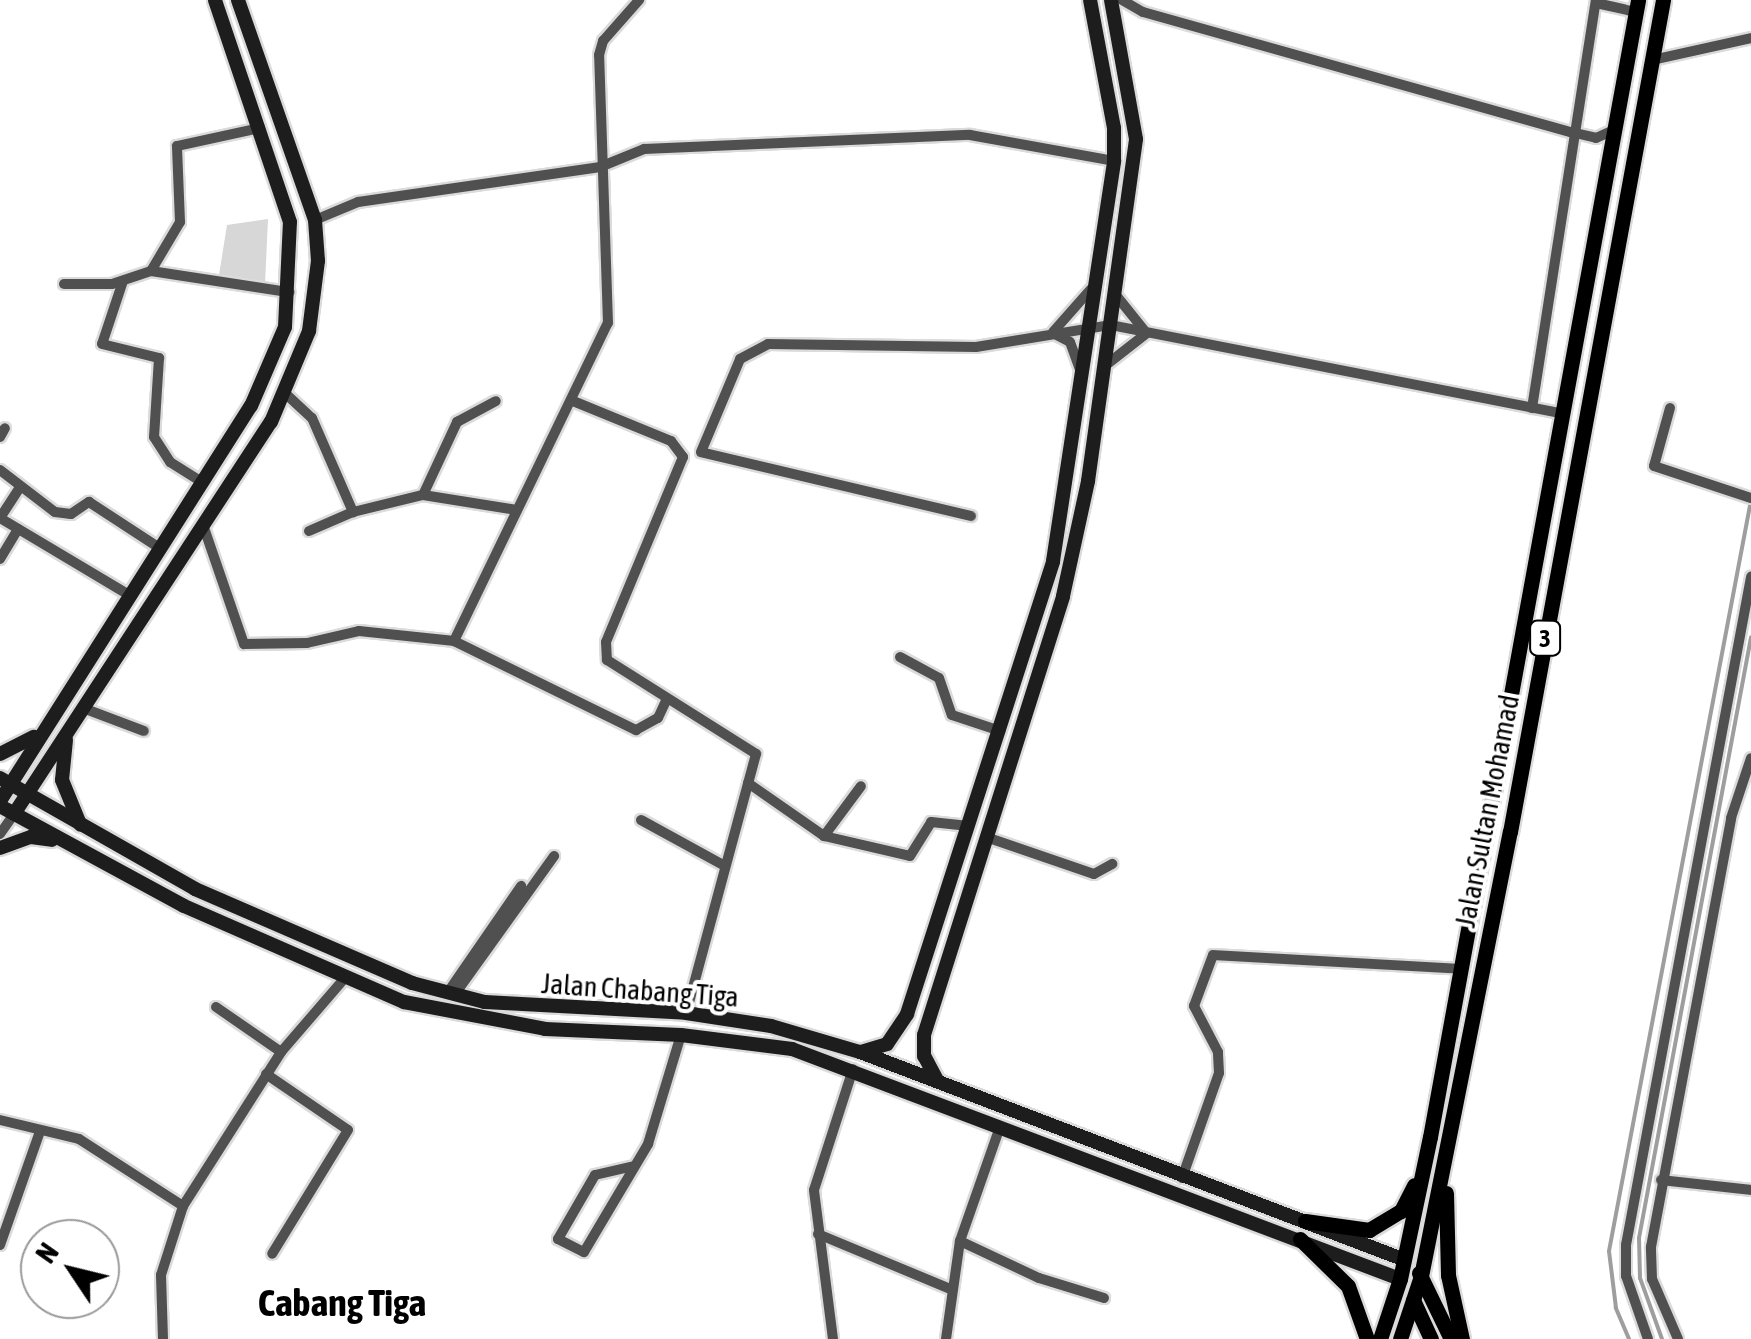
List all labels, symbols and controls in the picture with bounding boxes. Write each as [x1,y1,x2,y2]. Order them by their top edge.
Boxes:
road number: 3 [1528,618,1562,658]
street label: Jalan Sultan Mohamad [1448,692,1526,930]
street label: Jalan Chabang Tiga [540,966,740,1014]
north arrow [20,1219,120,1319]
text: N [29,1237,65,1269]
district label: Cabang Tiga [258,1280,426,1326]

